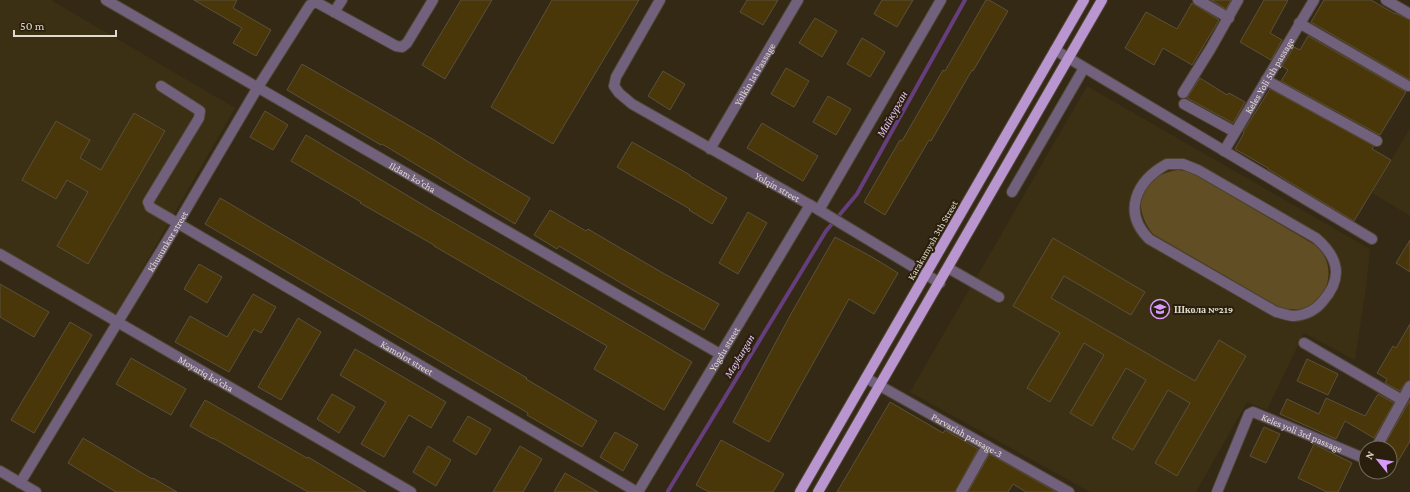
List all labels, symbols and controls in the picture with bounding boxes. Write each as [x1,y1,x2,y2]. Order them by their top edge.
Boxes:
scale bar [14,12,116,38]
text: 50 m [20,19,45,33]
street label: Keles Yoli 5th passage [1243,35,1297,116]
street label: Yolkin 1st Passage [732,41,778,108]
water label: Майкурган [874,88,910,140]
street label: Ildam ko'cha [387,160,438,195]
street label: Yolqin street [753,170,802,204]
street label: Karakamysh 3th Street [905,198,960,282]
street label: Khusunkor street [145,208,190,274]
school or university icon: Школа №219 [1149,298,1171,320]
place label: Школа №219 [1174,304,1233,315]
street label: Yogdu street [707,324,742,373]
water label: Maykurgan [721,332,758,381]
street label: Kamolot street [379,338,436,378]
street label: Moyariq ko'cha [176,353,235,394]
street label: Parvarish passage-3 [929,411,1005,460]
street label: Keles yoli 3rd passage [1260,411,1344,455]
north arrow [1358,440,1398,480]
text: N [1362,448,1377,461]

